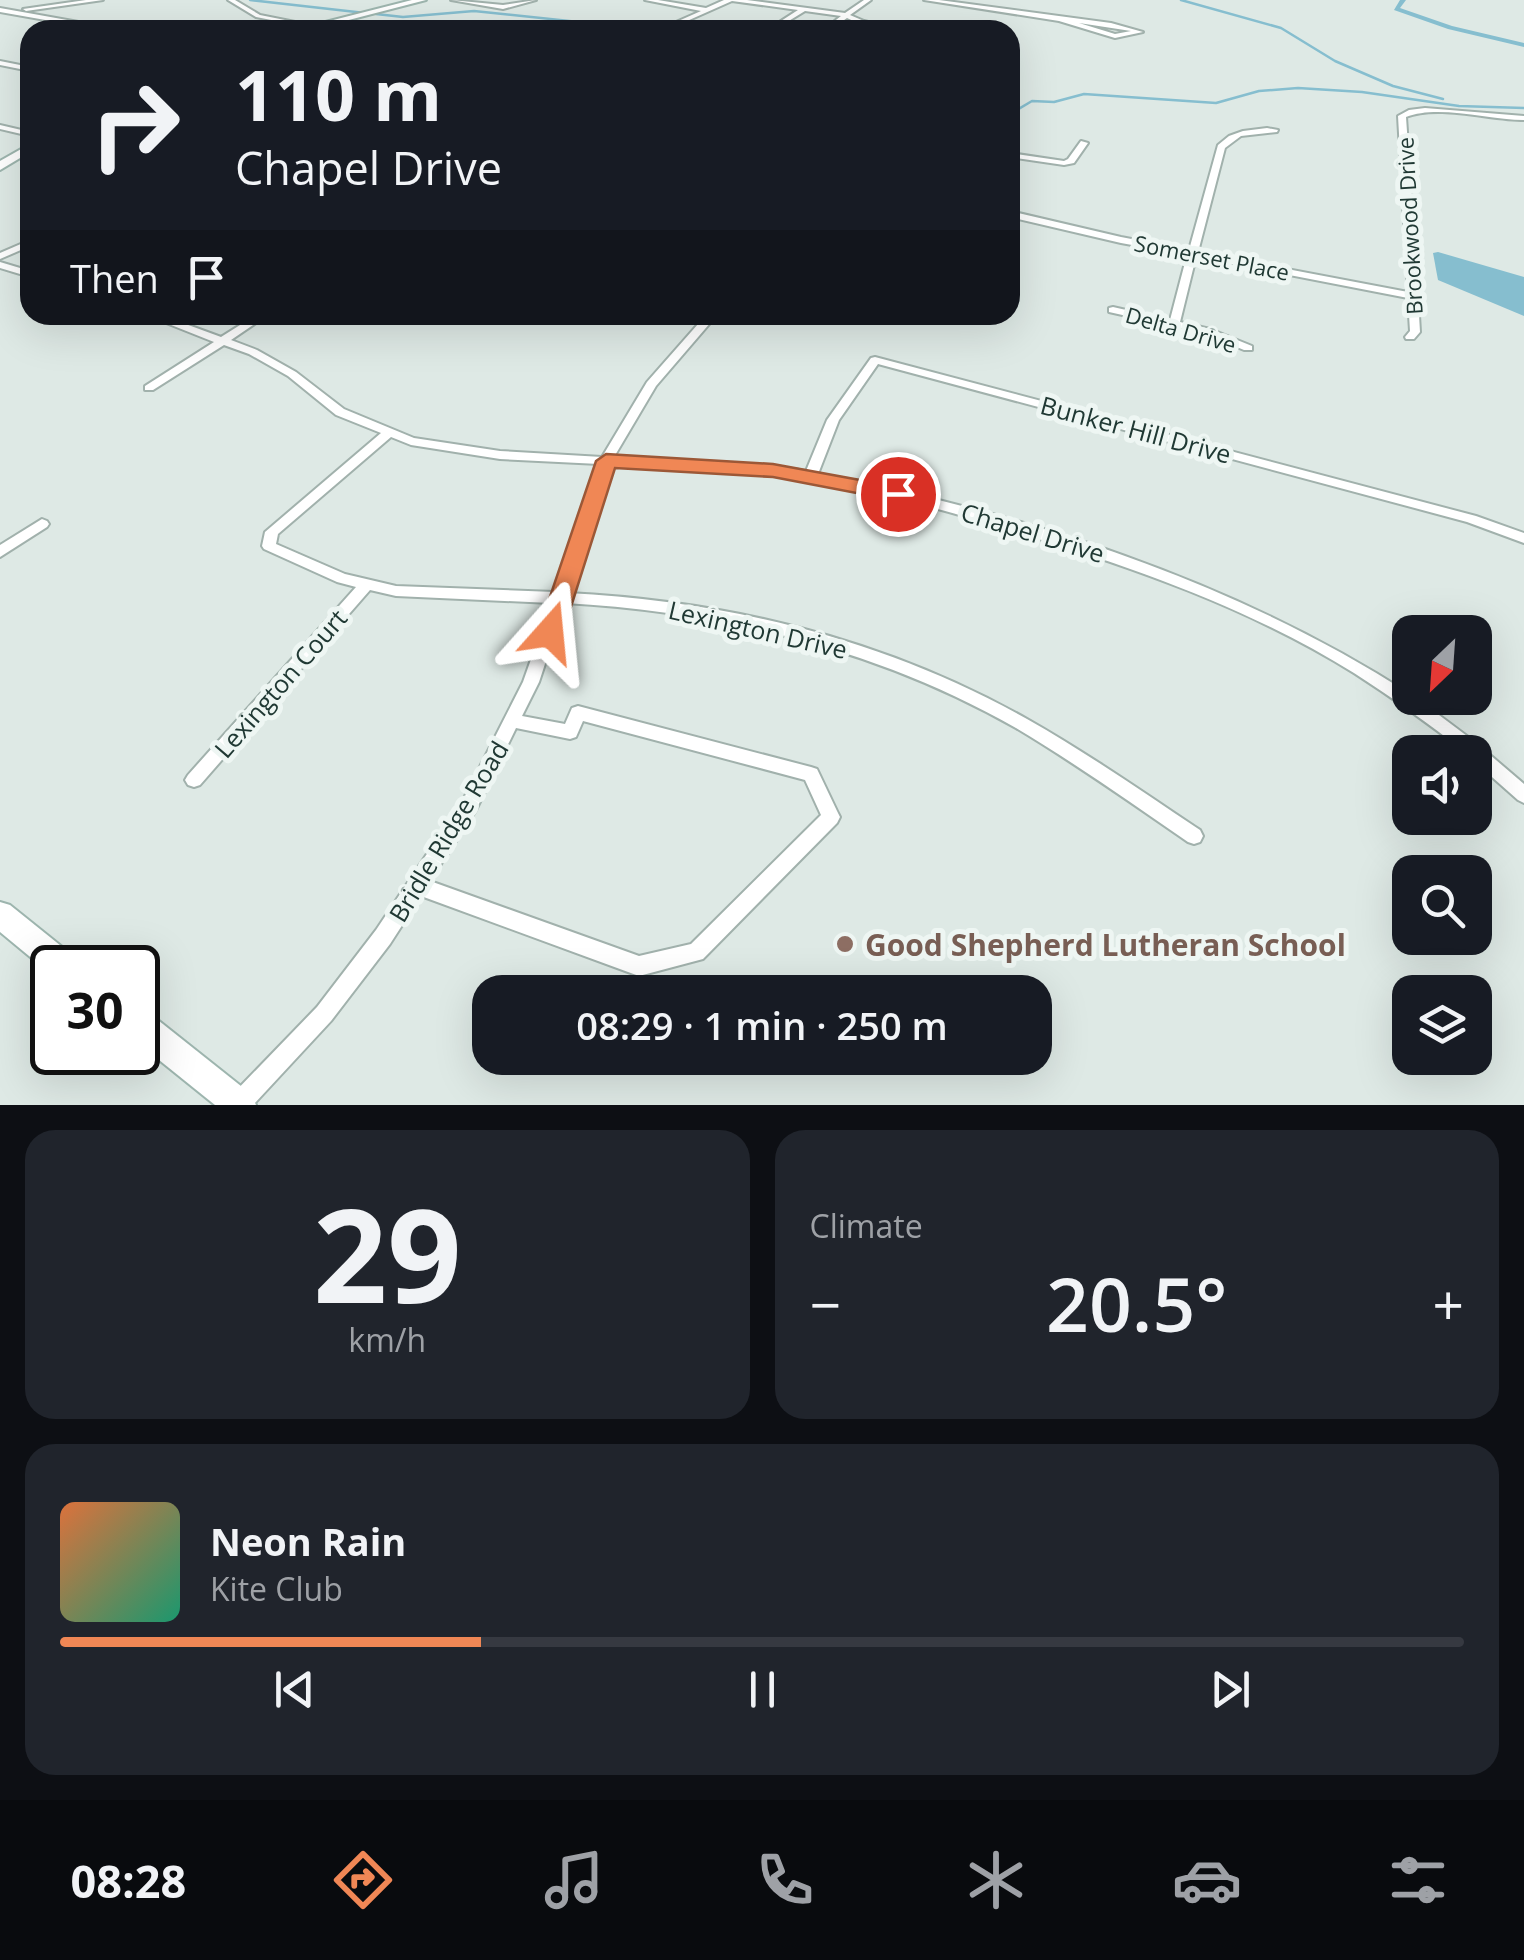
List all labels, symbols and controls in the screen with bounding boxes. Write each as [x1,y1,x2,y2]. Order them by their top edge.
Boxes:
text: 110 m [235,46,442,142]
icon: right [70,60,200,190]
street label: Brookwood Drive [1389,136,1429,316]
text: Chapel Drive [235,137,502,198]
street label: Somerset Place [1132,227,1292,287]
icon: arrive [179,250,234,305]
text: Then [70,252,159,304]
street label: Delta Drive [1122,299,1240,359]
street label: Bunker Hill Drive [1037,387,1235,471]
pin [856,452,941,537]
icon: arrive [871,467,926,522]
street label: Chapel Drive [957,494,1109,570]
position arrow [498,580,602,684]
street label: Lexington Drive [665,592,851,666]
street label: Lexington Court [206,601,354,765]
north arrow [1392,615,1492,715]
map controls [1392,615,1492,1075]
street label: Bridle Ridge Road [380,734,516,928]
button: sound [1392,735,1492,835]
button: search [1392,855,1492,955]
place label: Good Shepherd Lutheran School [865,924,1346,965]
marker: Good Shepherd Lutheran School [834,933,856,955]
speed limit sign: 30 [30,945,160,1075]
button: layers [1392,975,1492,1075]
text: 08:29 · 1 min · 250 m [576,999,948,1051]
text: 29 [313,1164,462,1341]
text: Climate [810,1204,923,1247]
text: 20.5° [1046,1252,1227,1354]
text: − [810,1266,841,1341]
text: + [1433,1266,1464,1341]
text: km/h [348,1318,426,1361]
text: Neon Rain [210,1515,406,1567]
text: Kite Club [210,1567,343,1610]
icon: previous [267,1662,322,1717]
icon: pause [735,1662,790,1717]
icon: next [1203,1662,1258,1717]
icon: directions [328,1845,398,1915]
icon: music [539,1845,609,1915]
icon: phone [750,1845,820,1915]
icon: climate [961,1845,1031,1915]
icon: car [1172,1845,1242,1915]
icon: filters [1383,1845,1453,1915]
text: 08:28 [71,1850,186,1911]

